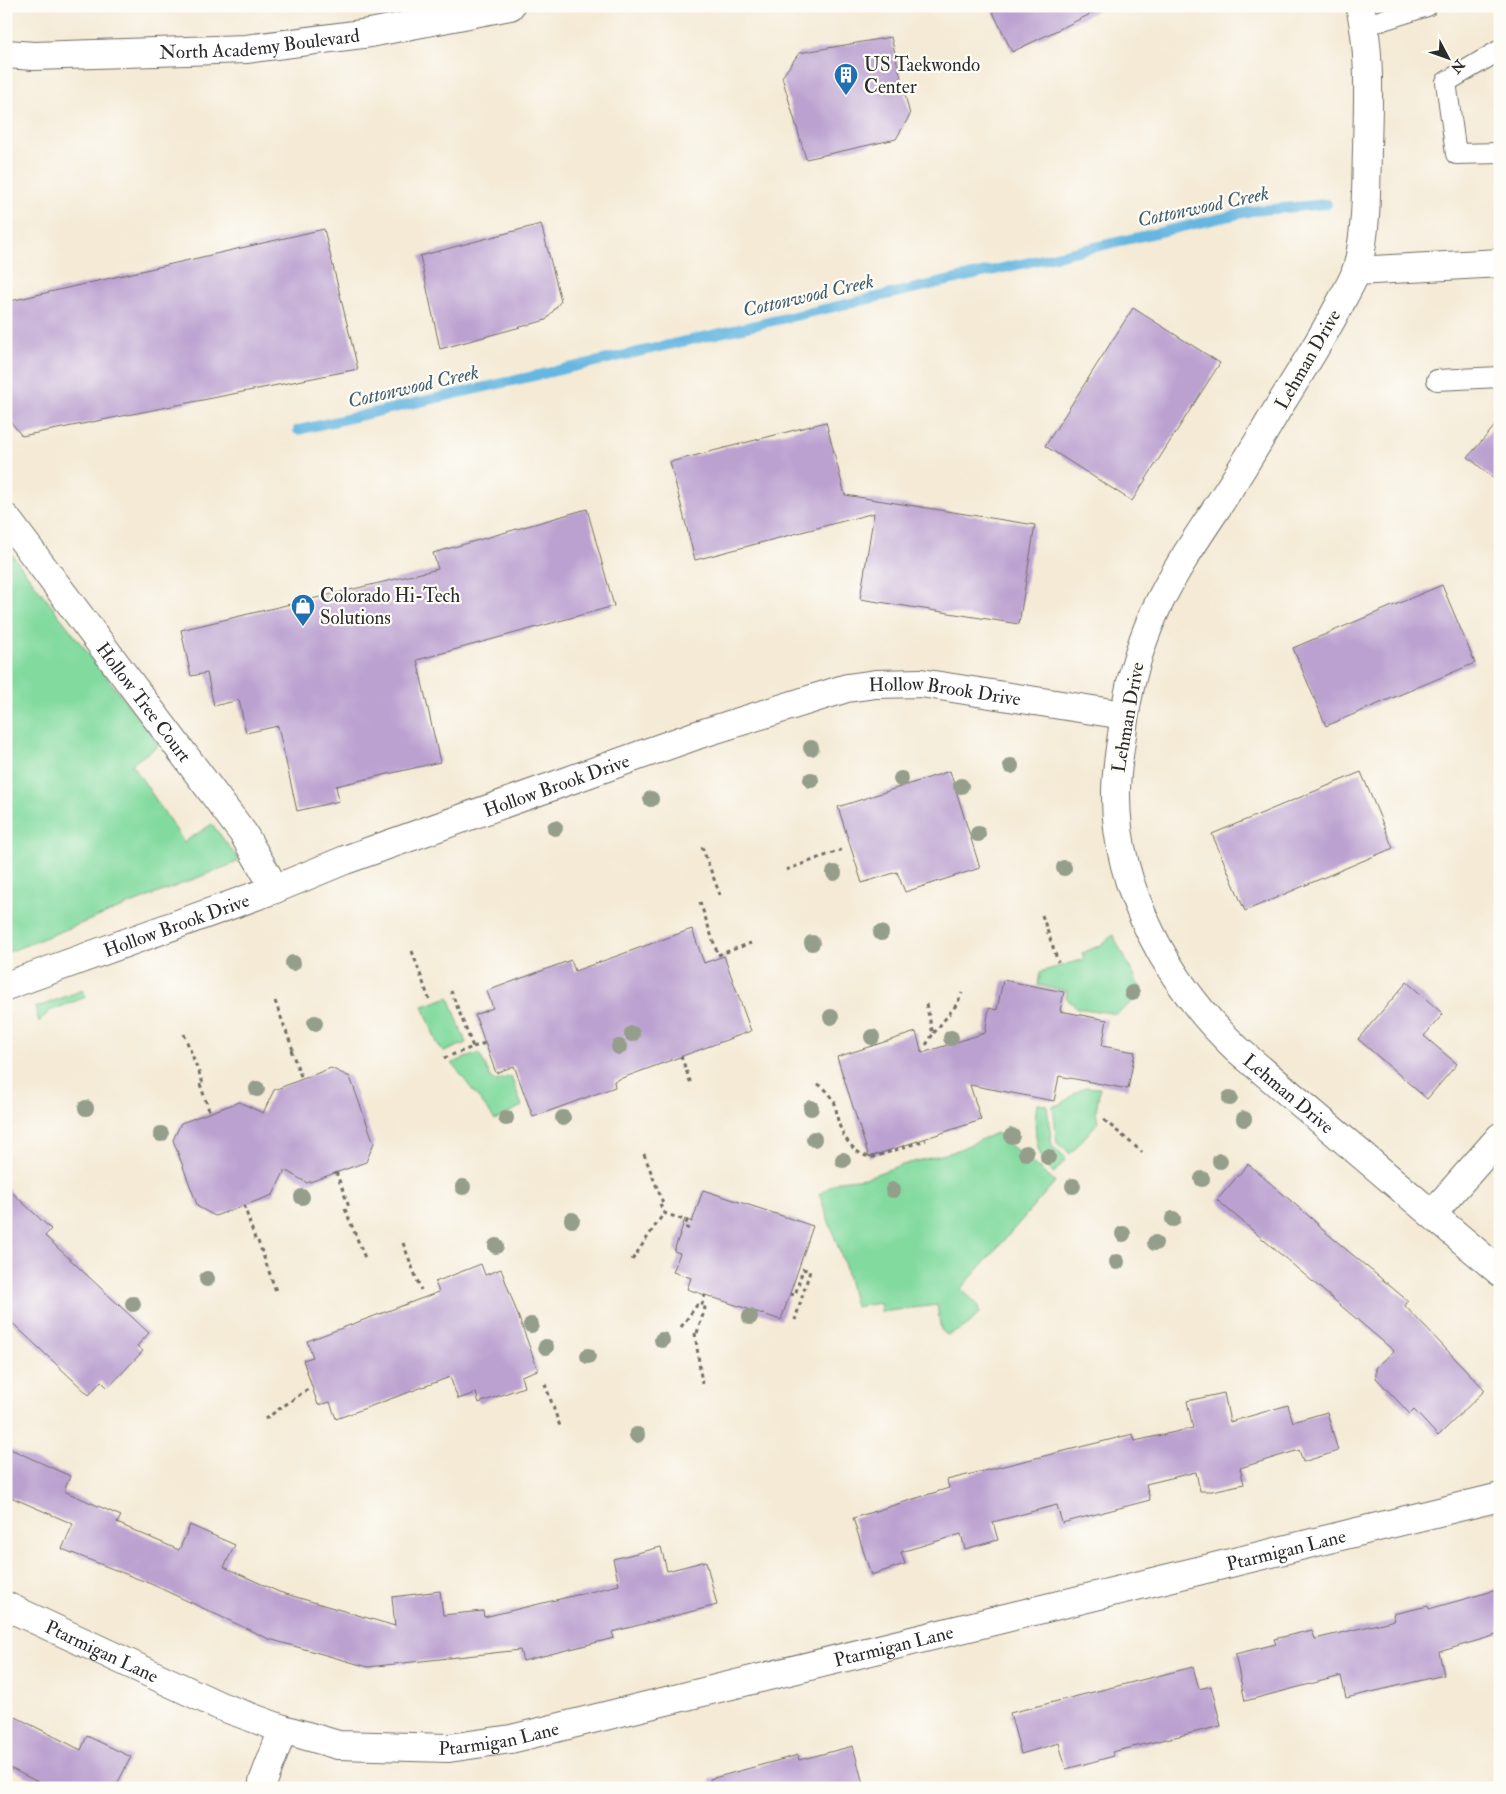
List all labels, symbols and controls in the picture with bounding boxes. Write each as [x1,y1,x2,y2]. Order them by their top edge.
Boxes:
street label: North Academy Boulevard [159,23,362,65]
north arrow [1424,32,1474,82]
place label: US Taekwondo Center [864,53,980,99]
text: N [1447,55,1469,77]
building icon: US Taekwondo Center [833,62,859,96]
water label: Cottonwood Creek [1135,180,1271,233]
water label: Cottonwood Creek [740,268,876,323]
street label: Lehman Drive [1270,305,1346,414]
water label: Cottonwood Creek [345,359,481,414]
place label: Colorado Hi-Tech Solutions [320,584,460,630]
shop icon: Colorado Hi-Tech Solutions [290,593,316,627]
street label: Hollow Tree Court [91,638,196,767]
street label: Lehman Drive [1106,660,1149,774]
street label: Hollow Brook Drive [868,672,1022,712]
street label: Hollow Brook Drive [481,749,633,823]
street label: Hollow Brook Drive [101,888,253,963]
street label: Lehman Drive [1238,1049,1339,1139]
street label: Ptarmigan Lane [1224,1524,1348,1577]
street label: Ptarmigan Lane [41,1615,162,1689]
street label: Ptarmigan Lane [832,1620,956,1673]
street label: Ptarmigan Lane [438,1717,562,1761]

